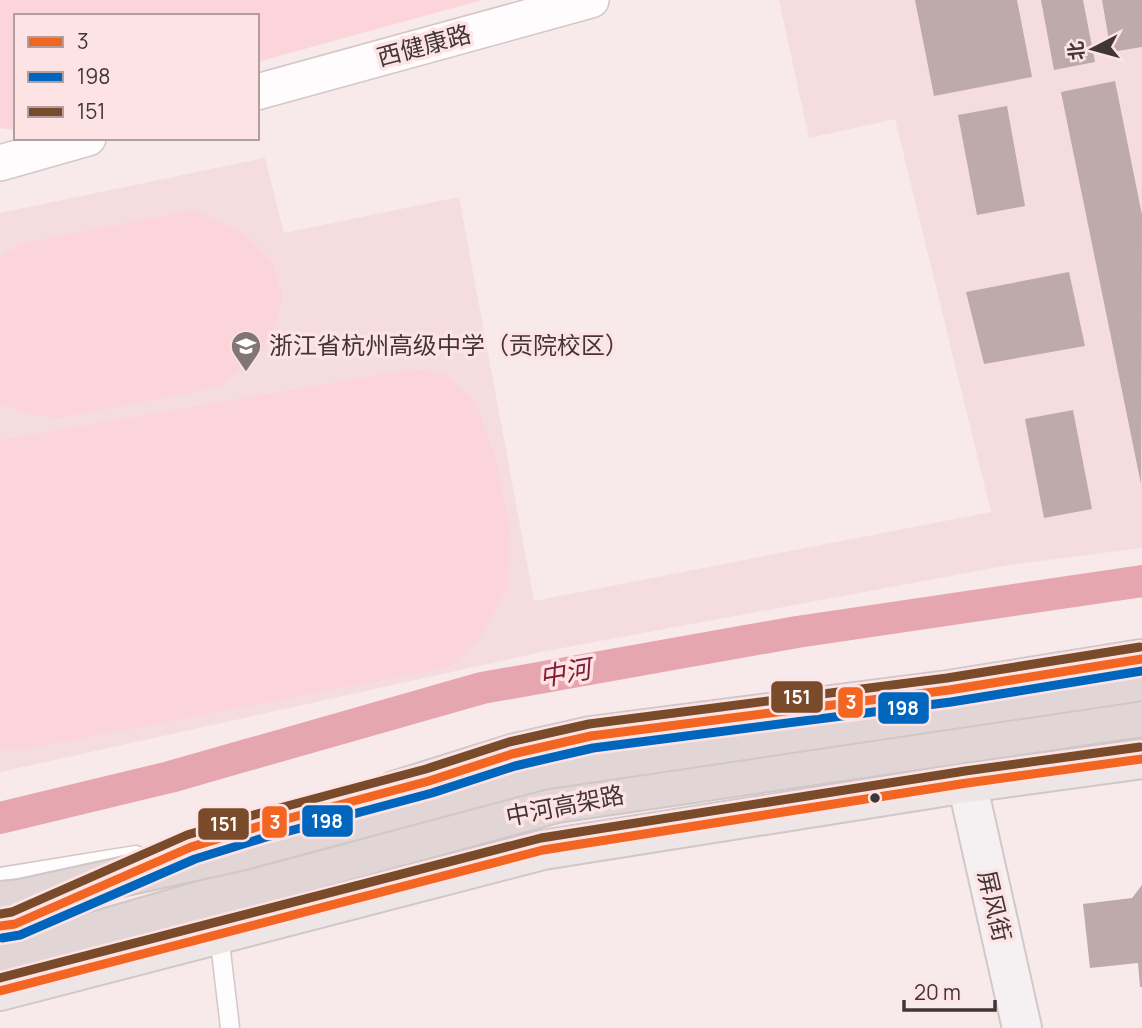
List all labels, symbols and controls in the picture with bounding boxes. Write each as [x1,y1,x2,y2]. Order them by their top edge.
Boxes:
legend [14,14,259,140]
north arrow [1058,14,1128,84]
street label: 西健康路 [373,16,474,73]
text: 3 [77,27,89,55]
text: 北 [1062,40,1090,62]
text: 198 [77,62,110,90]
text: 151 [77,97,106,125]
place label: 浙江省杭州高级中学（贡院校区） [269,328,629,361]
school or university icon: 浙江省杭州高级中学（贡院校区） [229,329,263,373]
water label: 中河 [536,649,598,694]
line badge: 151 [770,680,824,714]
text: 151 [783,684,811,710]
line badge: 3 [837,686,864,719]
text: 3 [845,689,857,715]
line badge: 198 [877,691,930,725]
text: 198 [887,695,919,721]
street label: 中河高架路 [503,777,627,832]
unlabelled marker [868,791,882,805]
line badge: 198 [301,804,354,838]
line badge: 3 [261,805,288,839]
line badge: 151 [197,807,250,841]
text: 198 [311,808,343,834]
text: 3 [269,809,281,835]
text: 151 [210,811,238,837]
street label: 屏风街 [971,867,1020,944]
scale bar [904,968,995,1012]
text: 20 m [914,978,961,1006]

